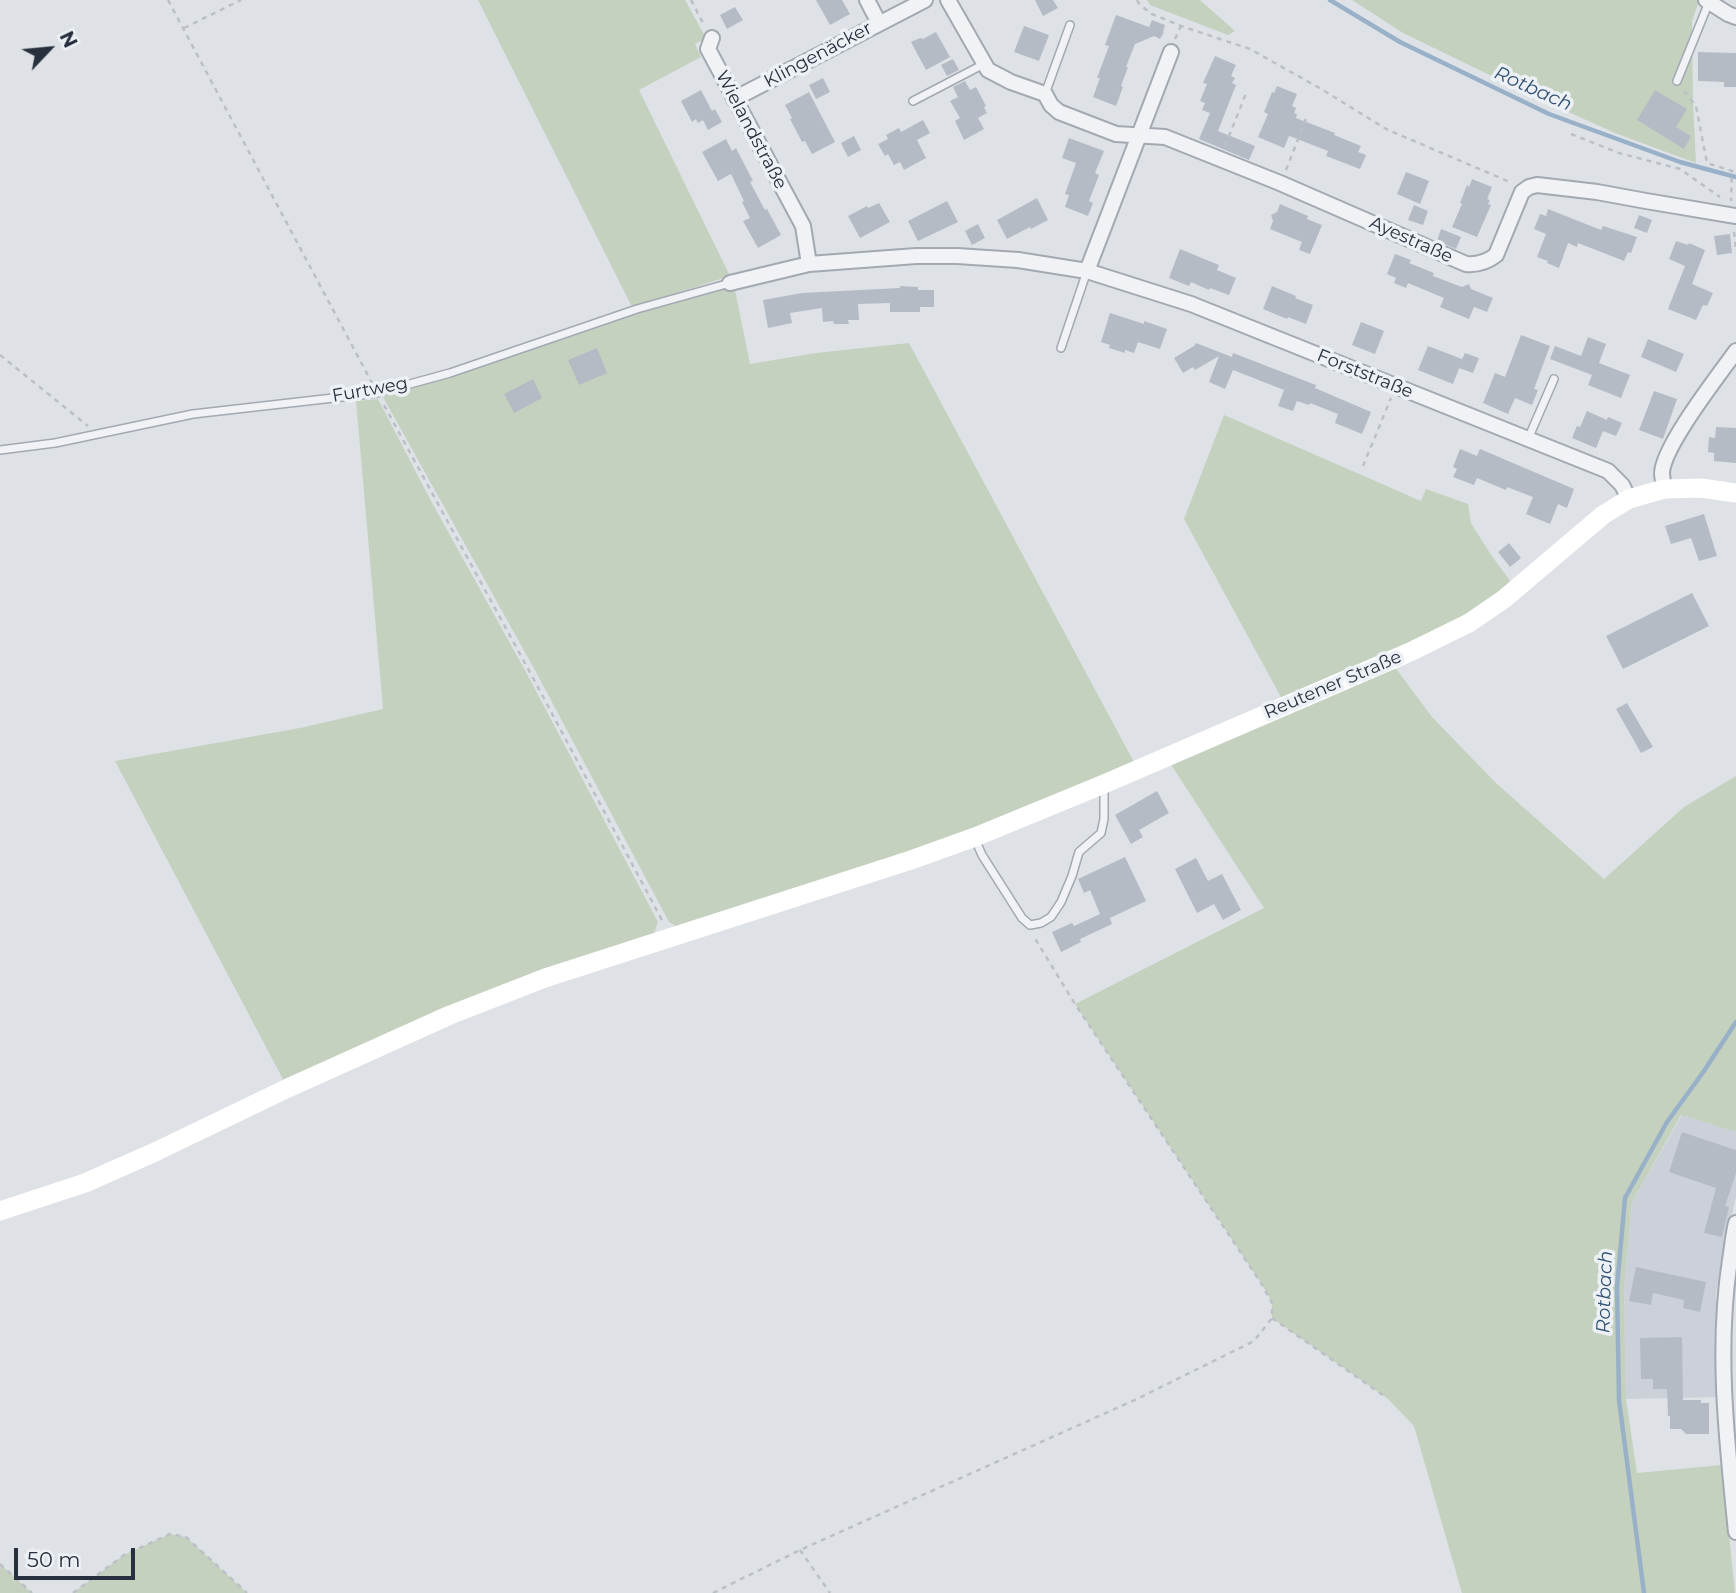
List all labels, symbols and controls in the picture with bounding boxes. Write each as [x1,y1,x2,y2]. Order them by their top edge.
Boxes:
north arrow [14,14,84,84]
street label: Klingenäcker [760,18,876,92]
text: N [55,28,82,52]
water label: Rotbach [1491,62,1575,116]
street label: Wielandstraße [711,67,791,193]
street label: Ayestraße [1366,212,1456,268]
street label: Forststraße [1314,345,1416,403]
street label: Furtweg [330,373,410,407]
street label: Reutener Straße [1261,646,1405,724]
water label: Rotbach [1592,1250,1618,1334]
scale bar [18,1534,138,1578]
text: 50 m [27,1547,81,1572]

